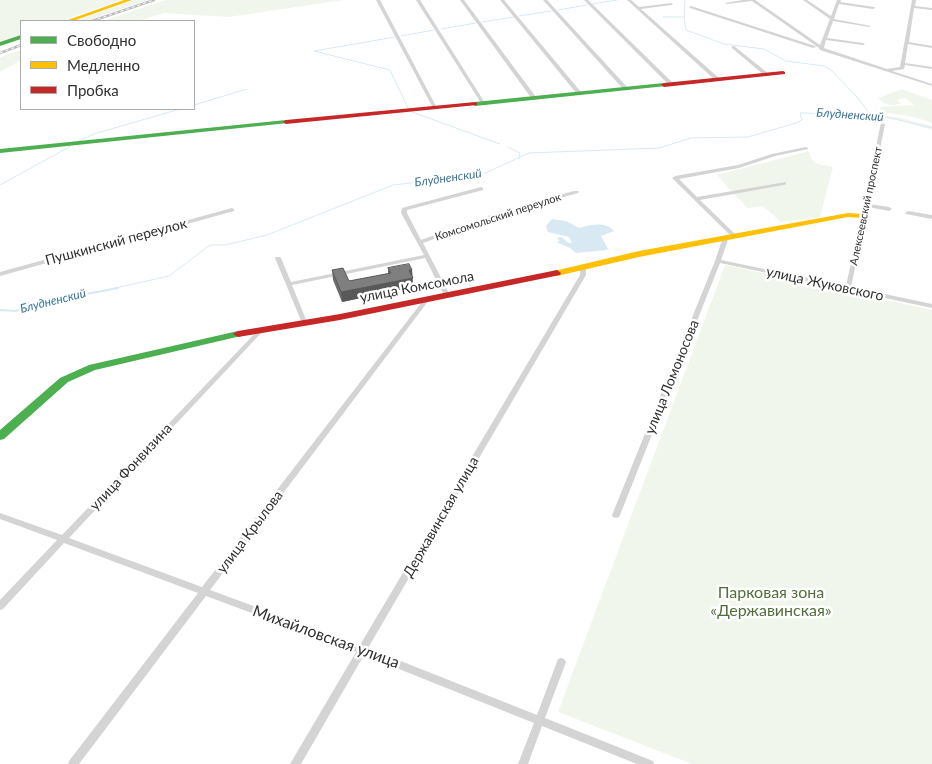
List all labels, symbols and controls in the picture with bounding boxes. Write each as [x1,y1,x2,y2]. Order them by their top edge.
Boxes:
legend [20,20,195,110]
text: Свободно [67,31,136,49]
text: Медленно [67,56,140,74]
text: Пробка [67,81,119,99]
water label: Блудненский [816,105,884,125]
street label: Алексеевский проспект [847,145,885,267]
water label: Блудненский [414,166,482,190]
street label: Комсомольский переулок [433,190,563,244]
street label: Пушкинский переулок [43,215,189,269]
street label: улица Жуковского [765,263,885,305]
street label: улица Комсомола [359,268,475,306]
water label: Блудненский [18,286,88,316]
street label: улица Ломоносова [641,317,703,437]
street label: улица Фонвизина [86,420,176,514]
street label: Державинская улица [400,454,482,580]
street label: улица Крылова [213,487,287,577]
park label: Парковая зона «Державинская» [710,583,832,621]
street label: Михайловская улица [250,601,402,673]

